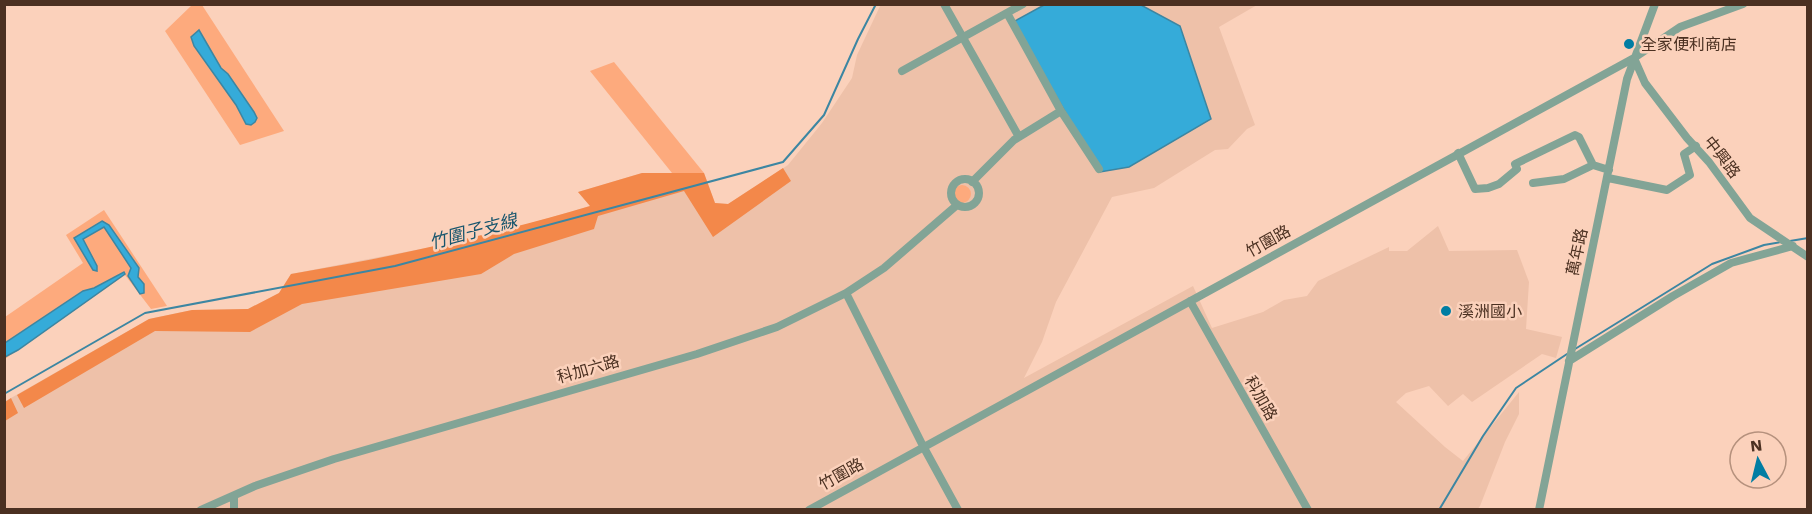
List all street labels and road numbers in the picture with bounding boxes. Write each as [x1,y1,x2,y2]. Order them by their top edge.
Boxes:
street label: 中興路 [1700,132,1744,182]
street label: 竹圍路 [1242,221,1294,261]
street label: 萬年路 [1563,227,1591,277]
street label: 科加六路 [555,351,621,387]
street label: 科加路 [1241,372,1281,424]
street label: 竹圍路 [815,454,867,494]

